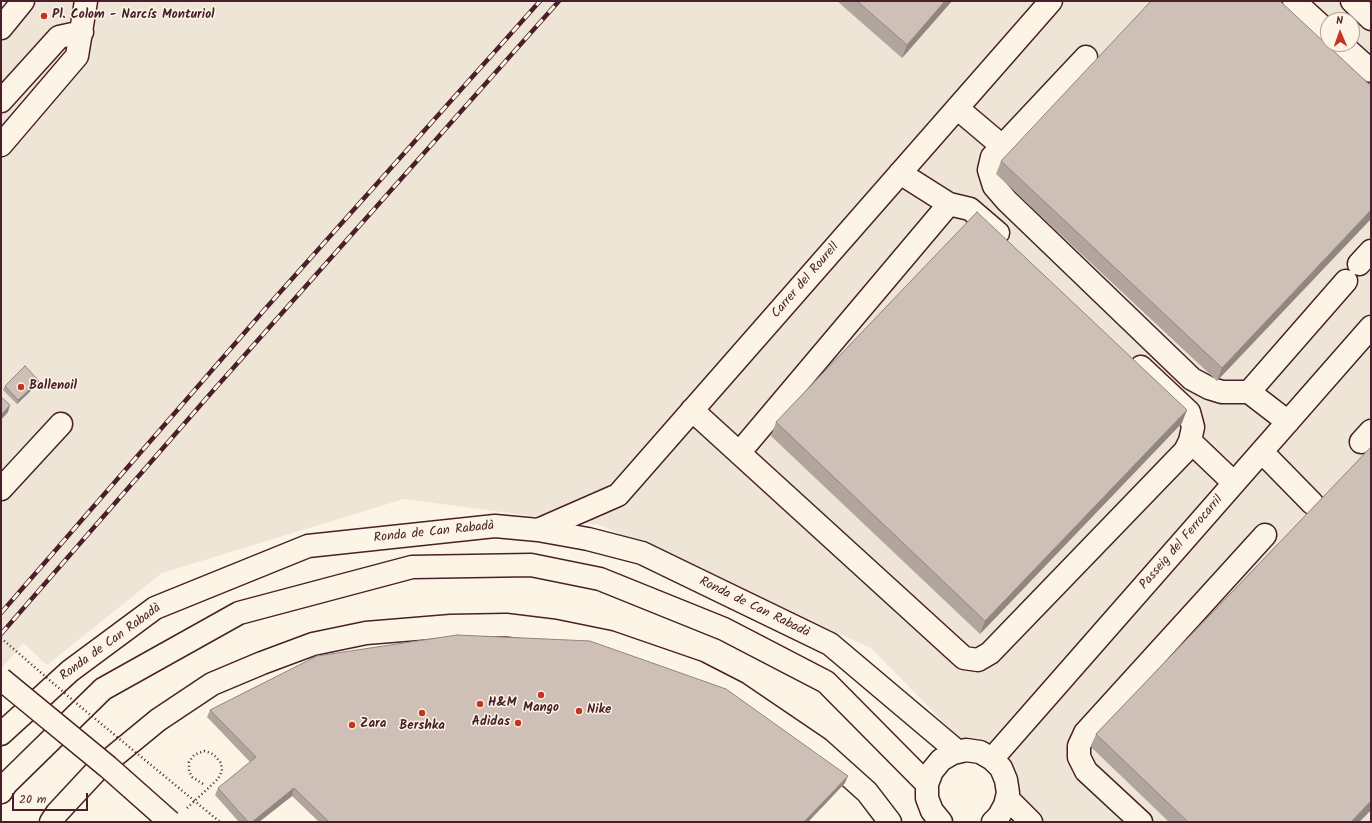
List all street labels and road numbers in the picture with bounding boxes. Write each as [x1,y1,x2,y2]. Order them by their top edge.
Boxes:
street label: Carrer del Rourell [769,240,843,322]
street label: Passeig del Ferrocarril [1137,493,1227,593]
street label: Ronda de Can Rabadà [373,519,495,547]
street label: Ronda de Can Rabadà [696,574,812,642]
street label: Ronda de Can Rabadà [57,601,165,685]

